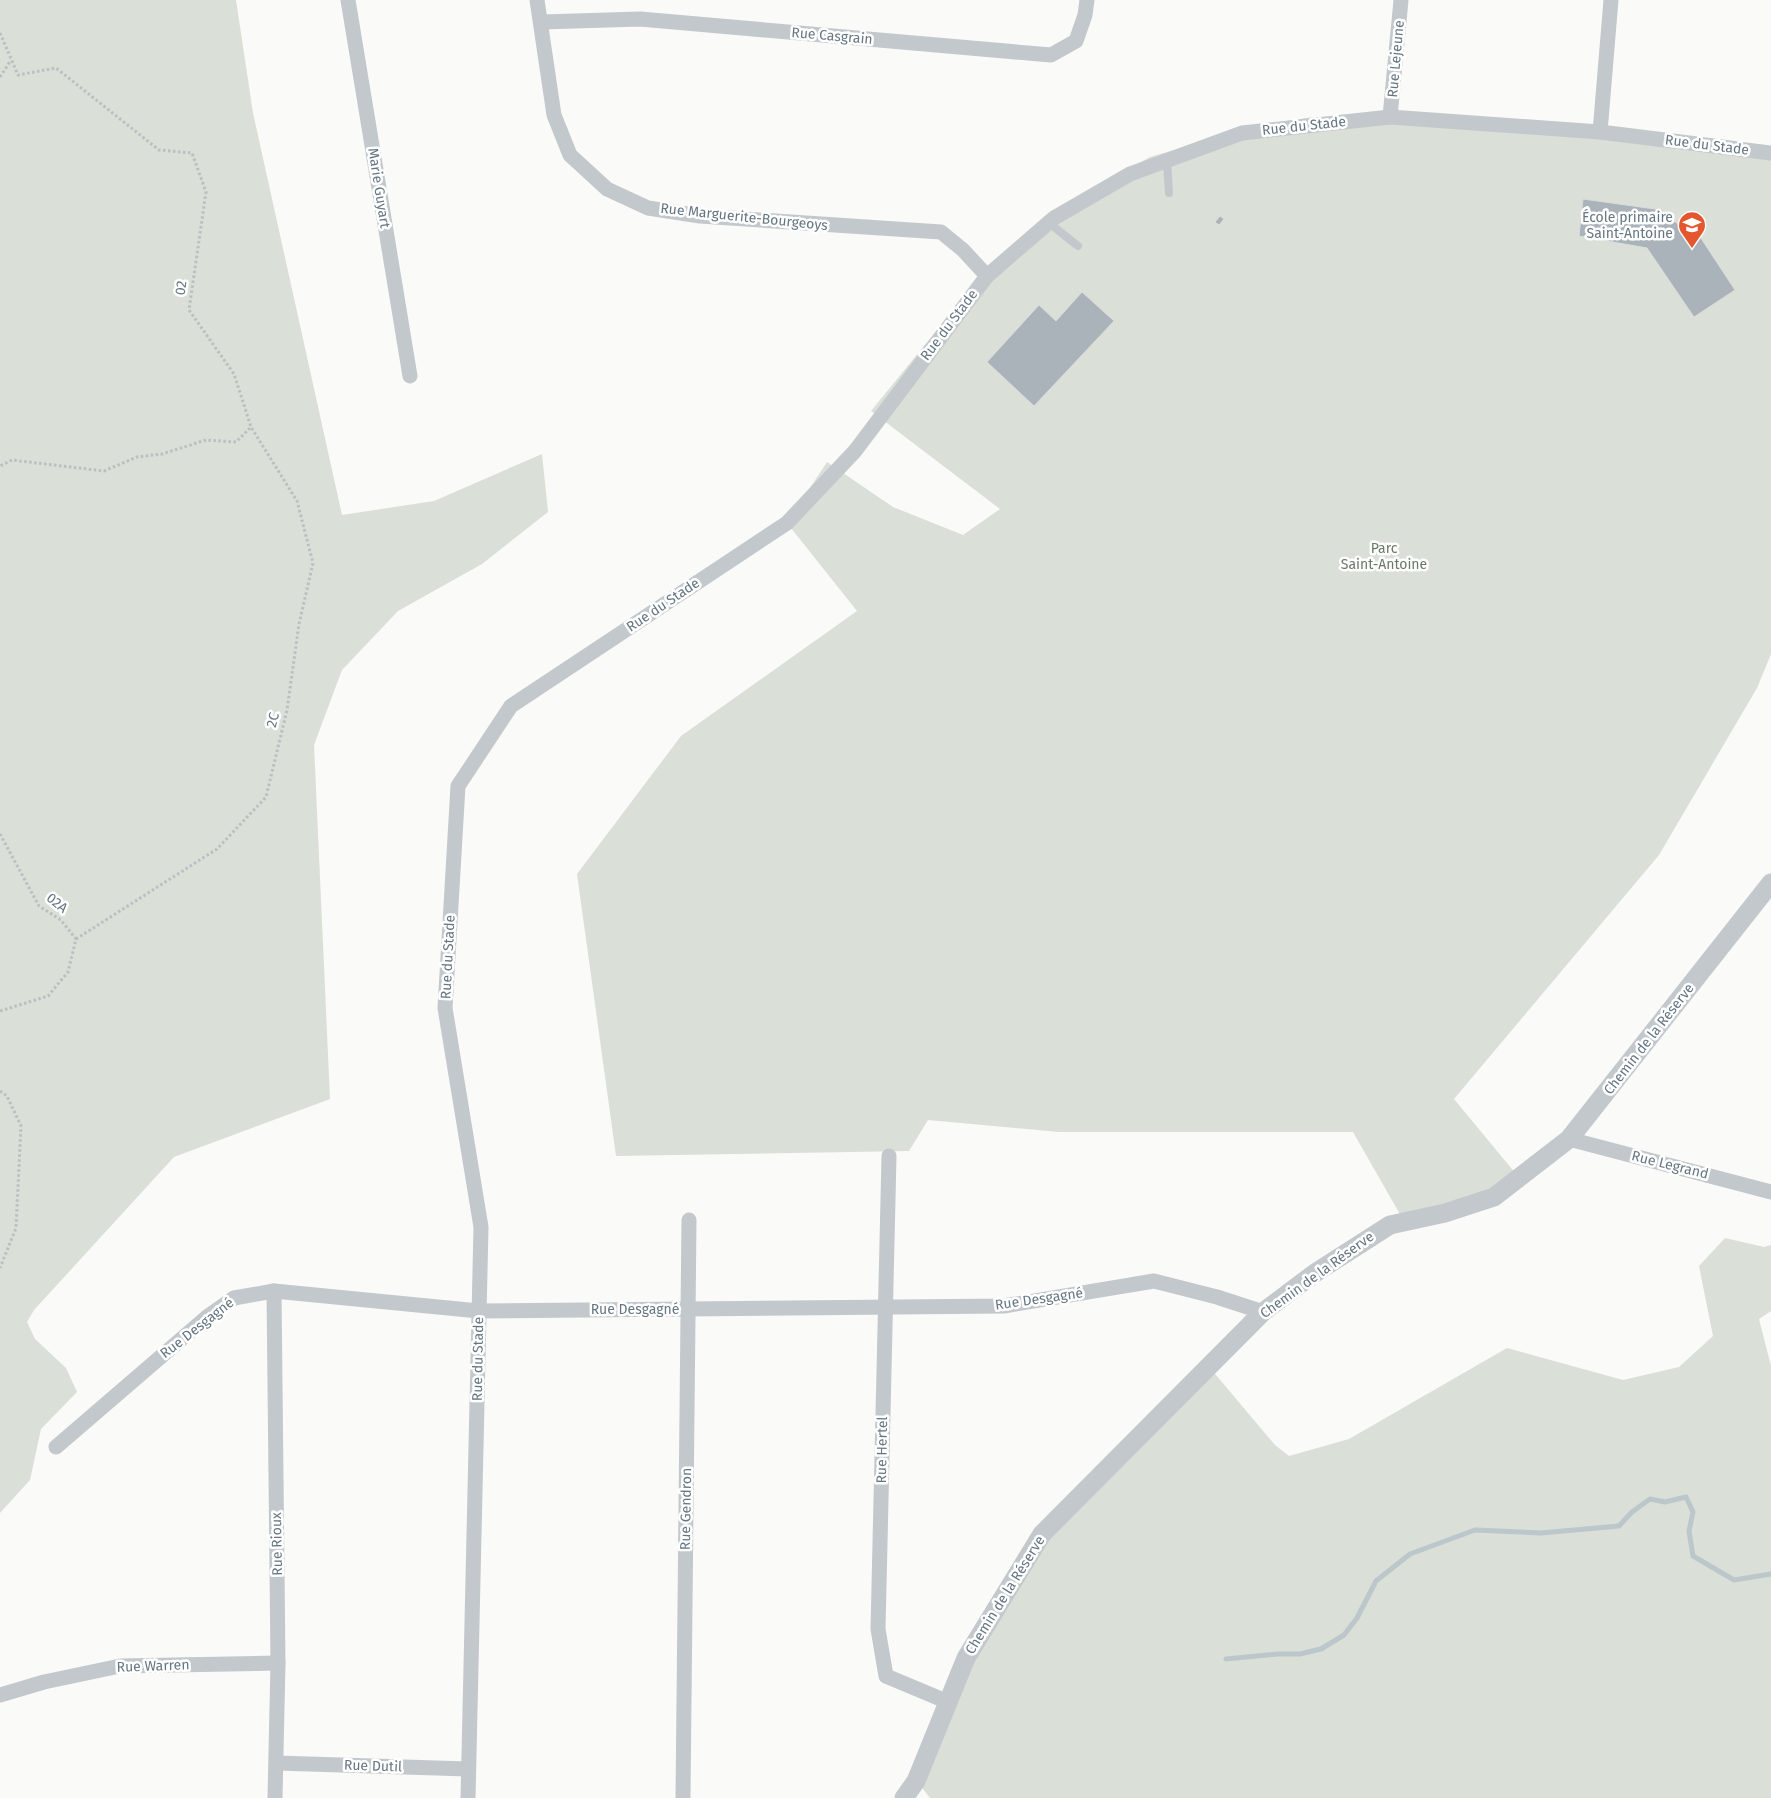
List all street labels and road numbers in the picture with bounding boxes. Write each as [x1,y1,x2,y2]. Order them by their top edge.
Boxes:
street label: Rue Lejeune [1384,20,1408,98]
street label: Rue Casgrain [791,24,873,48]
street label: Rue du Stade [1261,113,1347,139]
street label: Rue du Stade [1664,131,1750,159]
street label: Marie Guyart [364,147,394,230]
street label: Rue Marguerite-Bourgeoys [659,200,829,234]
street label: 02 [172,280,190,296]
street label: Rue du Stade [917,286,981,364]
street label: Rue du Stade [623,574,703,636]
street label: 2C [263,711,283,729]
street label: 02A [43,889,71,917]
street label: Rue du Stade [437,914,459,1000]
street label: Chemin de la Réserve [1600,980,1698,1098]
street label: Rue Legrand [1630,1147,1710,1183]
street label: Chemin de la Réserve [1257,1228,1377,1322]
street label: Rue Desgagné [994,1284,1084,1314]
street label: Rue Desgagné [157,1294,237,1362]
street label: Rue Desgagné [591,1301,679,1318]
street label: Rue du Stade [469,1317,487,1401]
street label: Rue Hertel [873,1416,891,1484]
street label: Rue Gendron [677,1468,695,1550]
street label: Rue Rioux [268,1512,286,1576]
street label: Chemin de la Réserve [962,1533,1048,1657]
street label: Rue Warren [116,1656,190,1676]
street label: Rue Dutil [344,1756,402,1776]

